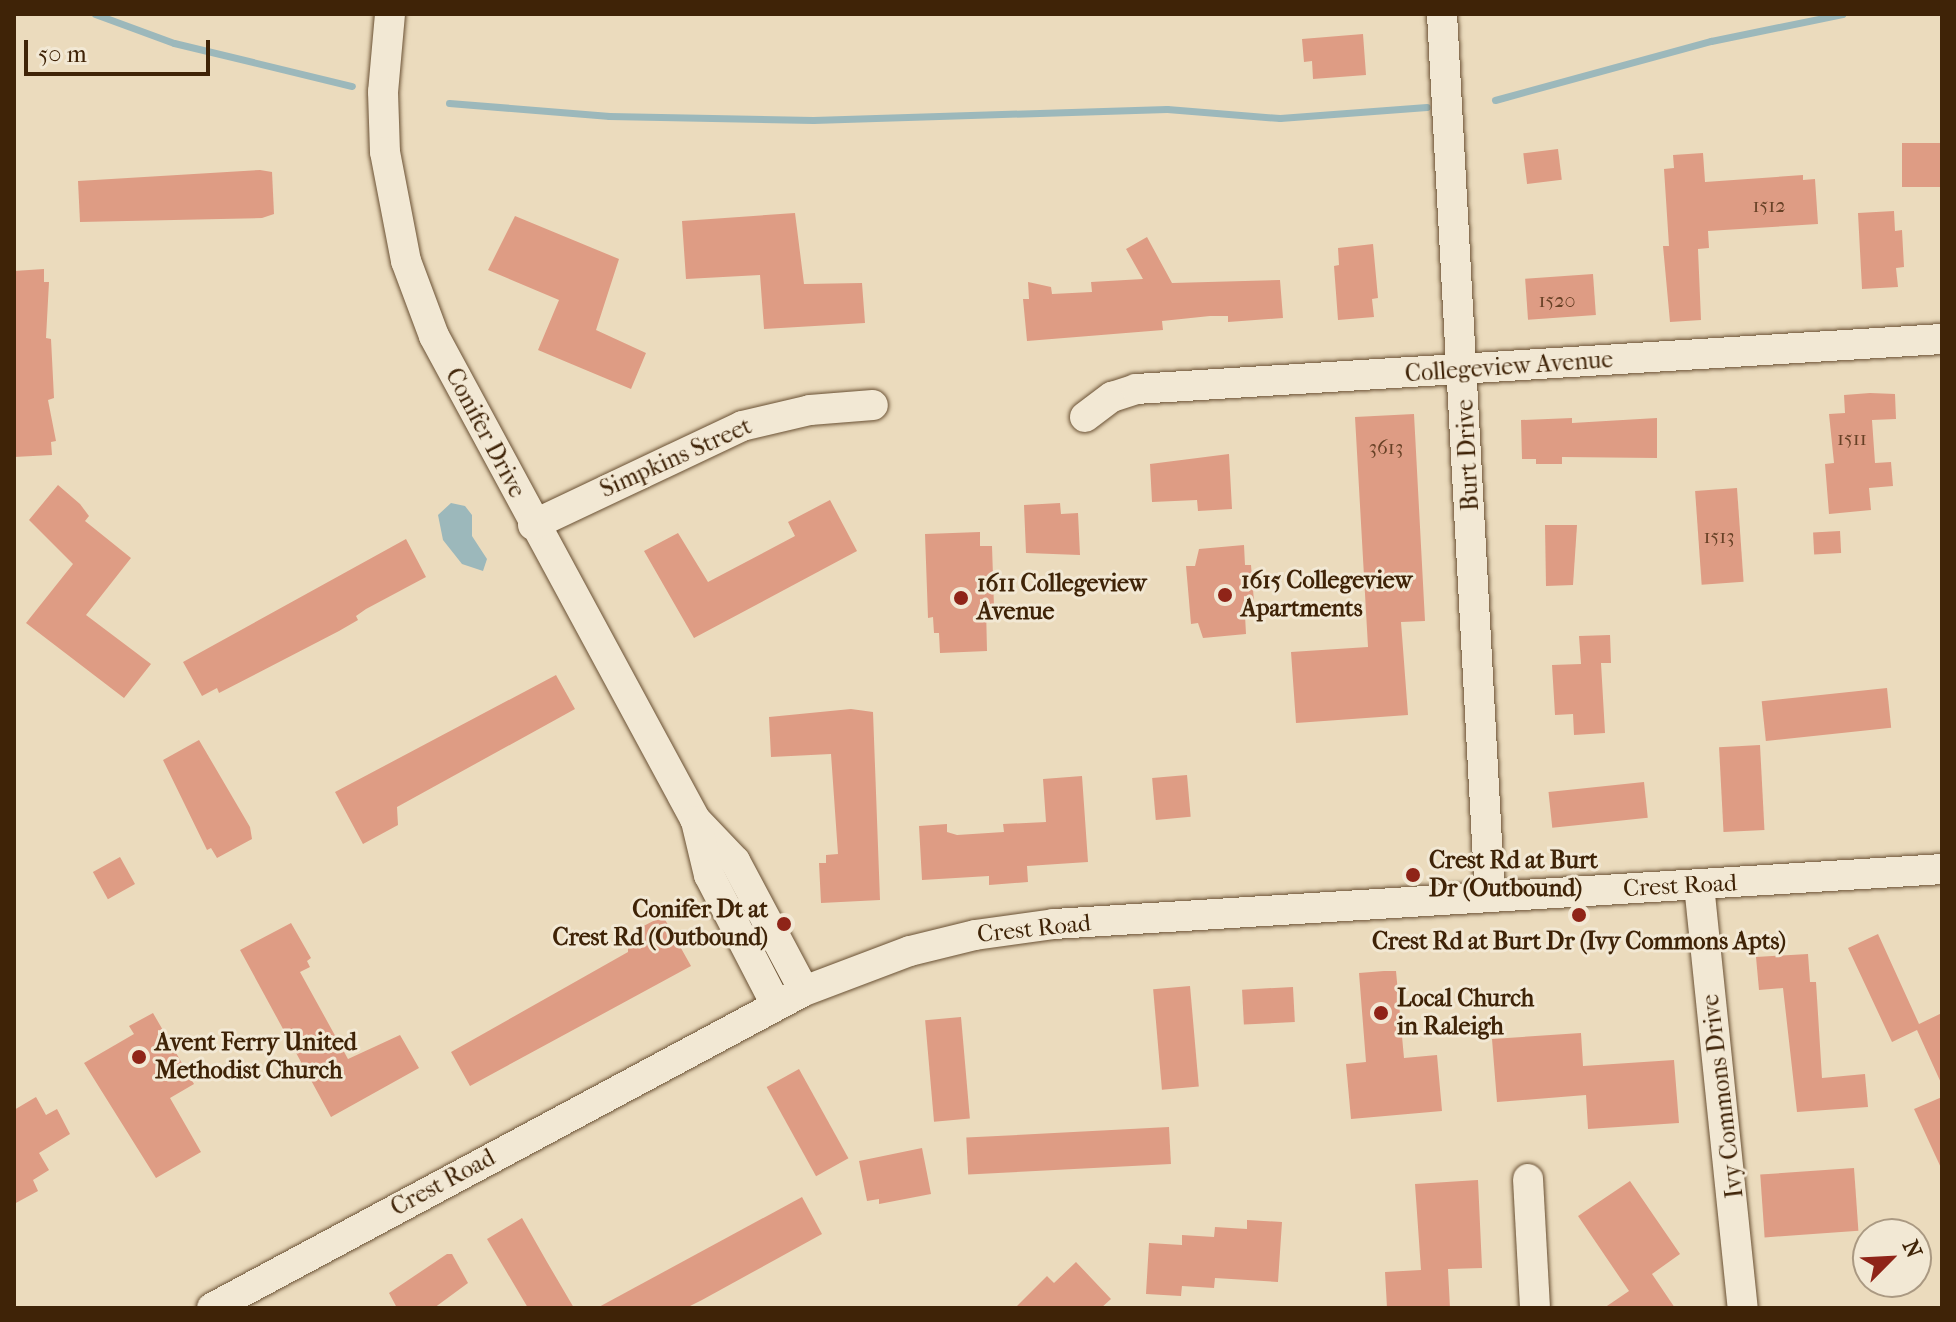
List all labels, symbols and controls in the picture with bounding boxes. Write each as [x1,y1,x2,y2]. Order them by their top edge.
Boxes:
scale bar [28,24,214,74]
text: 50 m [38,40,87,68]
house number: 1512 [1752,193,1786,217]
house number: 1520 [1538,288,1576,312]
street label: Collegeview Avenue [1404,345,1614,389]
street label: Conifer Drive [439,363,531,503]
street label: Burt Drive [1451,398,1485,512]
street label: Simpkins Street [596,412,756,504]
house number: 1511 [1837,426,1867,450]
house number: 3613 [1369,435,1403,459]
house number: 1513 [1703,524,1735,548]
place label: 1615 Collegeview Apartments [1241,567,1412,623]
place label: 1611 Collegeview Avenue [977,570,1147,626]
marker: 1615 Collegeview Apartments [1216,586,1234,604]
marker: 1611 Collegeview Avenue [952,589,970,607]
place label: Crest Rd at Burt Dr (Outbound) [1429,847,1598,903]
marker: Crest Rd at Burt Dr (Outbound) [1404,866,1422,884]
street label: Crest Road [1622,869,1738,903]
place label: Conifer Dt at Crest Rd (Outbound) [553,896,768,952]
marker: Crest Rd at Burt Dr (Ivy Commons Apts) [1570,906,1588,924]
street label: Crest Road [976,909,1092,949]
marker: Conifer Dt at Crest Rd (Outbound) [775,915,793,933]
place label: Crest Rd at Burt Dr (Ivy Commons Apts) [1372,928,1786,956]
place label: Local Church in Raleigh [1397,985,1534,1041]
street label: Ivy Commons Drive [1696,992,1750,1200]
marker: Local Church in Raleigh [1372,1004,1390,1022]
place label: Avent Ferry United Methodist Church [155,1029,357,1085]
marker: Avent Ferry United Methodist Church [130,1048,148,1066]
street label: Crest Road [386,1144,500,1222]
north arrow [1852,1218,1932,1298]
text: N [1897,1236,1927,1262]

